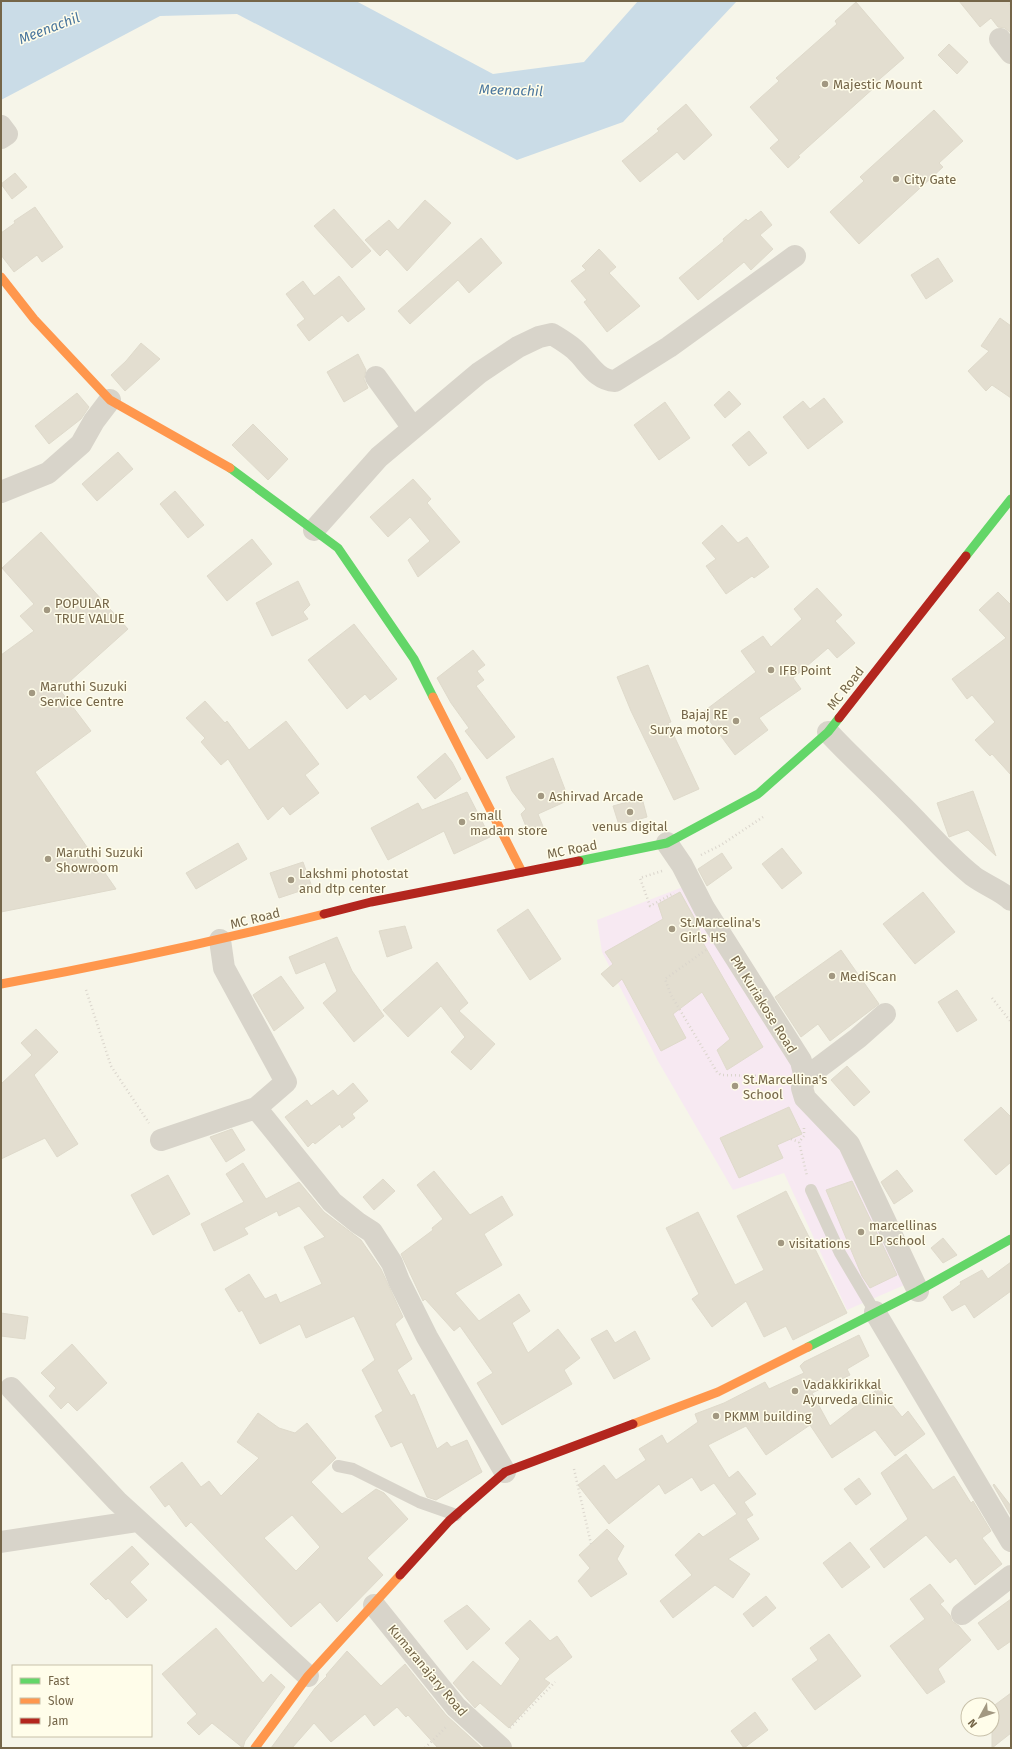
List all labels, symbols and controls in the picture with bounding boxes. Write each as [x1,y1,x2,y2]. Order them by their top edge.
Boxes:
water label: Meenachil [16,9,82,48]
place label: Majestic Mount [833,77,923,92]
marker: Majestic Mount [820,79,830,89]
water label: Meenachil [479,81,543,100]
place label: City Gate [904,172,956,187]
marker: City Gate [891,174,901,184]
place label: POPULAR TRUE VALUE [55,596,125,626]
marker: POPULAR TRUE VALUE [42,605,52,615]
place label: IFB Point [779,663,832,678]
street label: MC Road [824,664,867,713]
marker: IFB Point [766,665,776,675]
place label: Maruthi Suzuki Service Centre [40,679,127,709]
marker: Maruthi Suzuki Service Centre [27,688,37,698]
place label: Bajaj RE Surya motors [650,707,728,737]
marker: Bajaj RE Surya motors [731,716,741,726]
place label: Ashirvad Arcade [549,789,643,804]
marker: Ashirvad Arcade [536,791,546,801]
marker: venus digital [625,807,635,817]
place label: small madam store [470,808,548,838]
marker: small madam store [457,817,467,827]
place label: venus digital [592,819,668,834]
street label: MC Road [546,837,598,862]
place label: Maruthi Suzuki Showroom [56,845,143,875]
marker: Maruthi Suzuki Showroom [43,854,53,864]
place label: Lakshmi photostat and dtp center [299,866,409,896]
marker: Lakshmi photostat and dtp center [286,875,296,885]
street label: MC Road [229,905,282,932]
place label: St.Marcelina's Girls HS [680,915,761,945]
marker: St.Marcelina's Girls HS [667,924,677,934]
street label: PM Kuriakose Road [727,953,800,1056]
place label: MediScan [840,969,897,984]
marker: MediScan [827,971,837,981]
place label: St.Marcellina's School [743,1072,827,1102]
marker: St.Marcellina's School [730,1081,740,1091]
place label: marcellinas LP school [869,1218,937,1248]
marker: marcellinas LP school [856,1227,866,1237]
place label: visitations [789,1236,850,1251]
marker: visitations [776,1238,786,1248]
place label: Vadakkirikkal Ayurveda Clinic [803,1377,893,1407]
marker: Vadakkirikkal Ayurveda Clinic [790,1386,800,1396]
place label: PKMM building [724,1409,812,1424]
marker: PKMM building [711,1411,721,1421]
street label: Kumaranajary Road [385,1621,470,1719]
legend [12,1665,152,1737]
text: Fast [48,1674,70,1688]
text: Slow [48,1694,74,1708]
north arrow [960,1697,1000,1737]
text: Jam [48,1714,68,1728]
text: N [965,1716,980,1730]

